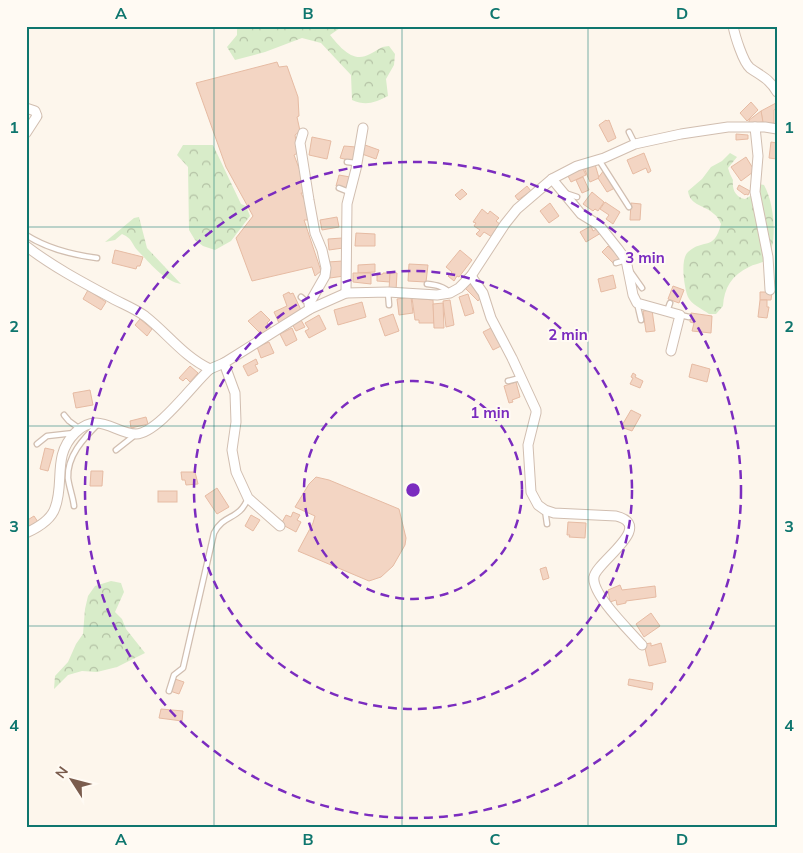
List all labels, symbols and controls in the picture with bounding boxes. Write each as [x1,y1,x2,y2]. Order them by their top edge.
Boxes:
text: A [115,3,127,23]
text: B [302,3,314,23]
text: C [490,3,501,23]
text: D [676,3,688,23]
text: 1 [9,117,19,137]
text: 1 [784,117,794,137]
text: 3 min [625,248,665,267]
text: 2 [9,316,19,336]
text: 2 [784,316,794,336]
text: 2 min [548,325,588,344]
text: 1 min [470,403,510,422]
centre of rings [404,481,422,499]
text: 3 [9,516,19,536]
text: 3 [784,516,794,536]
text: 4 [9,715,19,735]
text: 4 [784,715,794,735]
north arrow [48,756,98,806]
text: N [51,763,72,782]
text: A [115,829,127,849]
text: B [302,829,314,849]
text: C [490,829,501,849]
text: D [676,829,688,849]

